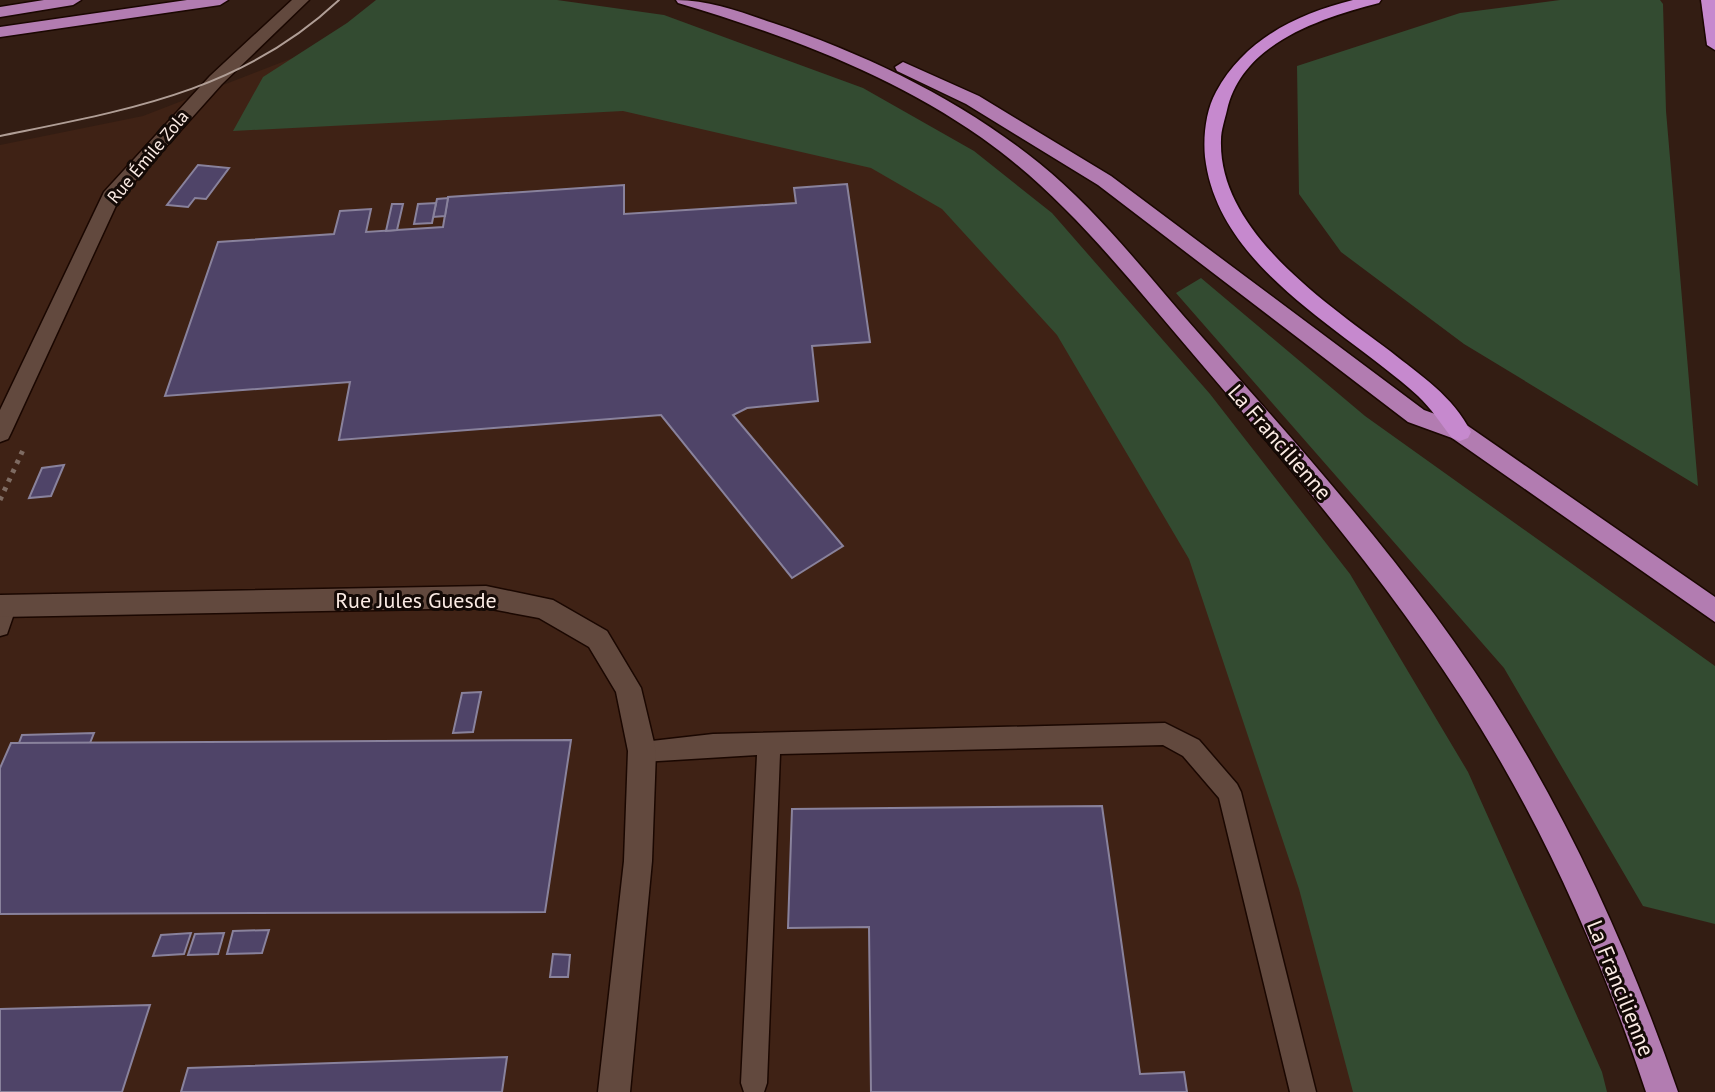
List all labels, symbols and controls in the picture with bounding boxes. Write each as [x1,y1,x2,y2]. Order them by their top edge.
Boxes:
street label: Rue Émile Zola [102,105,193,208]
street label: La Francilienne [1222,378,1338,506]
street label: Rue Jules Guesde [335,586,497,614]
street label: La Francilienne [1581,916,1661,1060]

